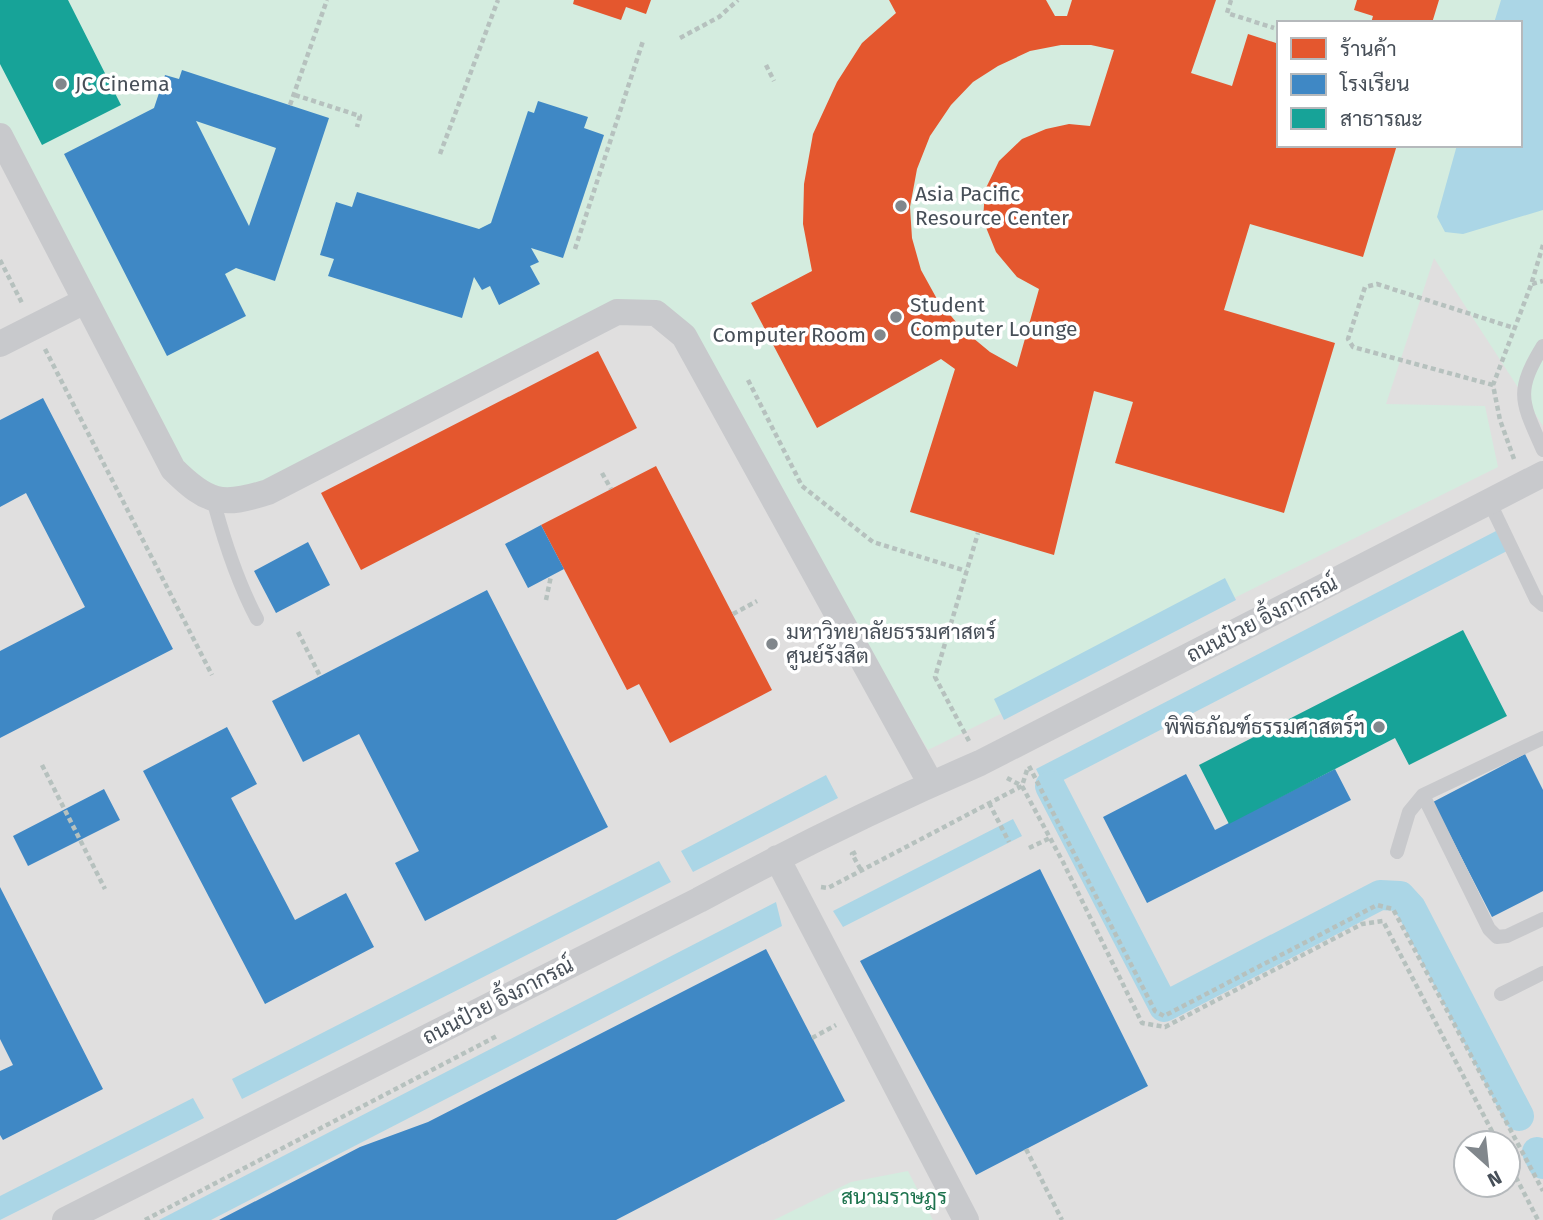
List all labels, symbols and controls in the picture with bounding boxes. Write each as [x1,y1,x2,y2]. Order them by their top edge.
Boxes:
legend [1277,21,1522,147]
text: ร้านค้า [1340,36,1397,62]
place label: JC Cinema [75,71,170,97]
text: โรงเรียน [1339,71,1410,97]
marker: JC Cinema [53,76,69,92]
text: สาธารณะ [1340,106,1423,132]
place label: Asia Pacific Resource Center [915,181,1069,231]
marker: Asia Pacific Resource Center [893,198,909,214]
place label: Student Computer Lounge [910,292,1077,342]
marker: Student Computer Lounge [888,309,904,325]
place label: Computer Room [712,322,866,348]
marker: Computer Room [872,327,888,343]
street label: ถนนป๋วย อิ้งภากรณ์ [1180,564,1342,668]
place label: มหาวิทยาลัยธรรมศาสตร์ ศูนย์รังสิต [786,618,996,671]
marker: มหาวิทยาลัยธรรมศาสตร์ ศูนย์รังสิต [764,636,780,652]
place label: พิพิธภัณฑ์ธรรมศาสตร์ฯ [1164,713,1365,740]
marker: พิพิธภัณฑ์ธรรมศาสตร์ฯ [1371,719,1387,735]
street label: ถนนป๋วย อิ้งภากรณ์ [416,946,578,1050]
north arrow [1452,1129,1522,1199]
text: N [1484,1166,1505,1192]
park label: สนามราษฎร [841,1184,947,1211]

